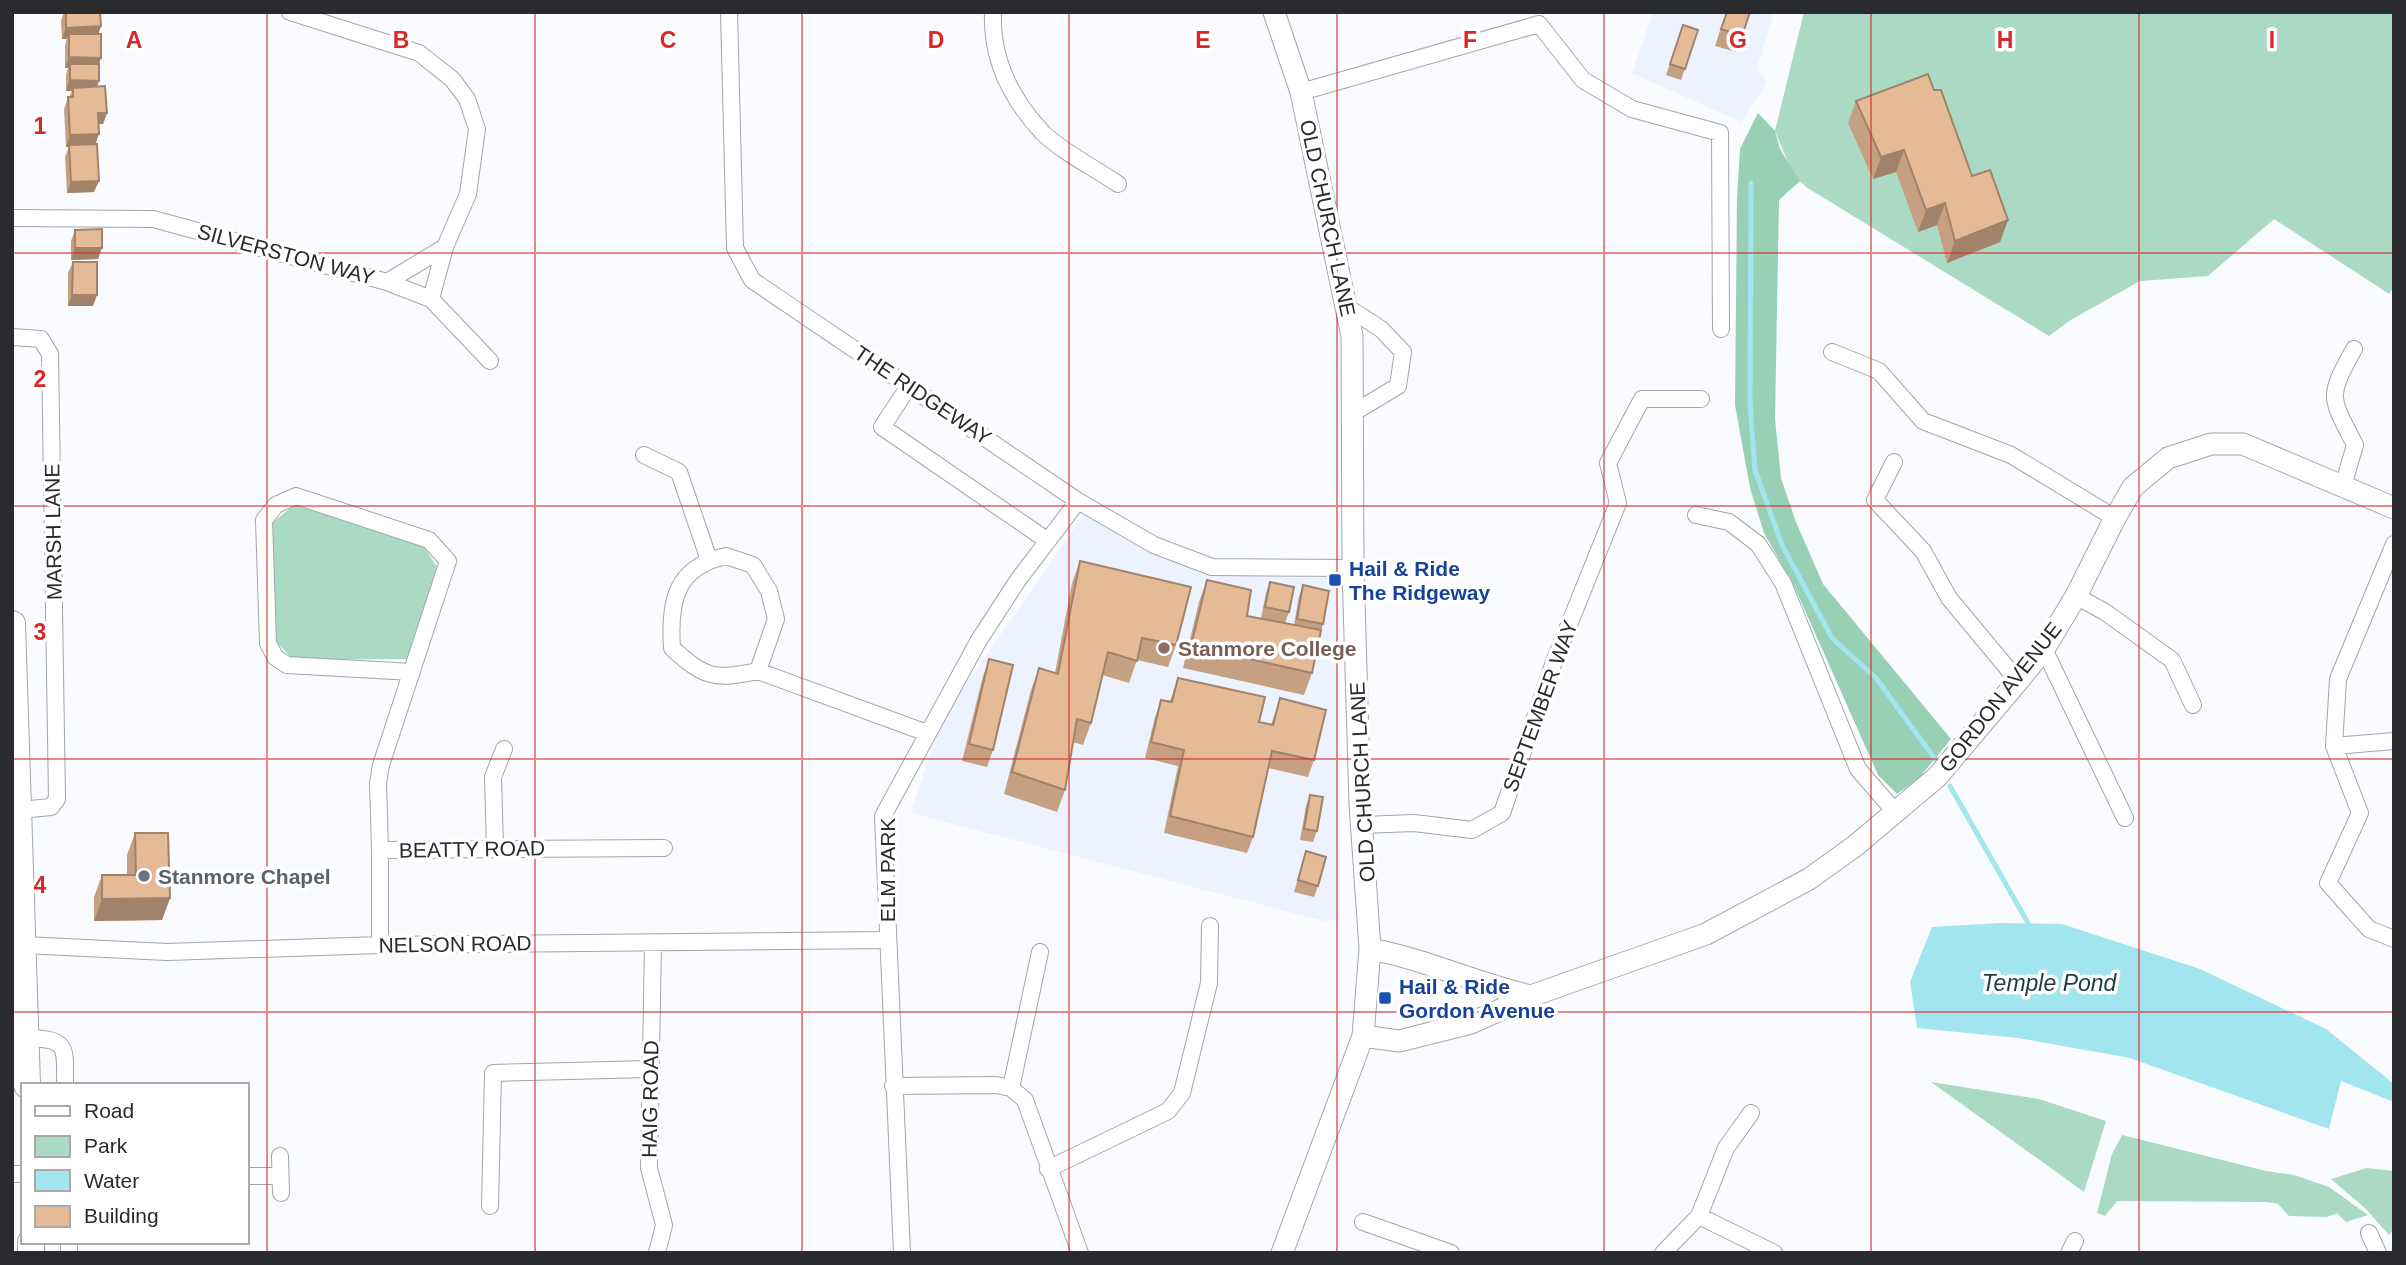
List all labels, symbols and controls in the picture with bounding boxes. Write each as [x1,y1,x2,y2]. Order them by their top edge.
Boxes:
text: A [126,27,142,53]
text: B [393,27,409,53]
text: C [660,27,676,53]
text: D [928,27,944,53]
text: E [1195,27,1211,53]
text: F [1463,27,1477,53]
text: G [1729,27,1747,53]
text: H [1997,27,2013,53]
text: I [2269,27,2275,53]
text: 1 [34,113,47,139]
street label: OLD CHURCH LANE [1296,117,1360,319]
street label: SILVERSTON WAY [195,219,377,289]
street label: THE RIDGEWAY [850,341,996,449]
text: 2 [34,366,46,392]
street label: MARSH LANE [40,464,66,600]
place label: Hail & Ride The Ridgeway [1349,557,1491,604]
marker: Hail & Ride The Ridgeway [1327,572,1343,588]
street label: SEPTEMBER WAY [1498,617,1582,795]
street label: GORDON AVENUE [1934,617,2066,777]
text: 3 [34,619,46,645]
place label: Stanmore College [1178,637,1357,660]
marker: Stanmore College [1156,640,1172,656]
street label: OLD CHURCH LANE [1345,681,1379,883]
street label: ELM PARK [876,818,899,922]
street label: BEATTY ROAD [399,836,545,862]
place label: Stanmore Chapel [158,865,331,888]
marker: Stanmore Chapel [136,868,152,884]
text: 4 [34,872,47,898]
street label: NELSON ROAD [378,931,532,957]
water label: Temple Pond [1982,970,2118,996]
place label: Hail & Ride Gordon Avenue [1399,975,1555,1022]
marker: Hail & Ride Gordon Avenue [1377,990,1393,1006]
street label: HAIG ROAD [637,1040,663,1158]
legend [21,1083,248,1244]
text: Road [84,1099,134,1122]
text: Park [84,1134,128,1157]
text: Water [84,1169,139,1192]
text: Building [84,1204,159,1227]

